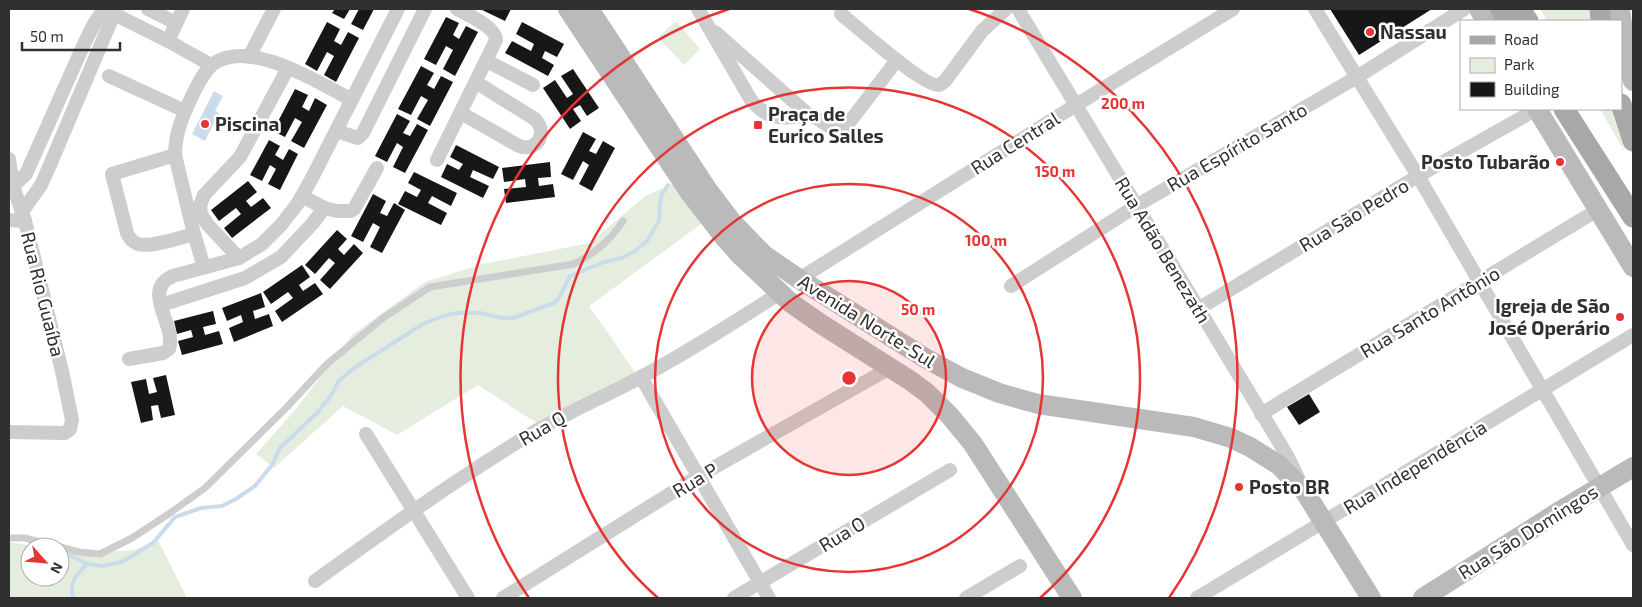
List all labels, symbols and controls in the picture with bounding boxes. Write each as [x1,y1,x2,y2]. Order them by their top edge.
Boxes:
scale bar [22,20,120,52]
place label: Nassau [1380,20,1447,43]
legend [1460,20,1622,110]
marker: Nassau [1364,26,1376,38]
text: 50 m [30,27,64,45]
text: Road [1504,30,1539,48]
text: Park [1504,55,1535,73]
text: Building [1504,80,1560,98]
text: 200 m [1101,94,1145,112]
street label: Rua Espírito Santo [1163,97,1311,196]
place label: Praça de Eurico Salles [768,102,884,147]
street label: Rua Central [966,106,1064,179]
place label: Piscina [215,112,279,135]
marker: Piscina [199,118,211,130]
marker: Praça de Eurico Salles [752,119,764,131]
place label: Posto Tubarão [1421,150,1550,173]
marker: Posto Tubarão [1554,156,1566,168]
text: 150 m [1035,162,1075,180]
street label: Rua Adão Benezath [1111,172,1216,327]
street label: Rua São Pedro [1295,173,1413,256]
street label: Rua Rio Guaíba [17,229,70,359]
text: 100 m [965,231,1007,249]
street label: Rua Santo Antônio [1356,261,1504,362]
street label: Avenida Norte-Sul [794,269,940,372]
place label: Igreja de São José Operário [1488,294,1610,339]
text: 50 m [901,300,935,318]
marker: Igreja de São José Operário [1614,311,1626,323]
centre of rings [840,369,858,387]
street label: Rua Q [514,405,569,450]
street label: Rua Independência [1339,415,1491,518]
street label: Rua P [668,457,721,502]
place label: Posto BR [1249,475,1330,498]
street label: Rua São Domingos [1454,479,1602,584]
marker: Posto BR [1233,481,1245,493]
street label: Rua O [814,511,869,556]
north arrow [20,537,70,587]
text: N [47,560,67,576]

